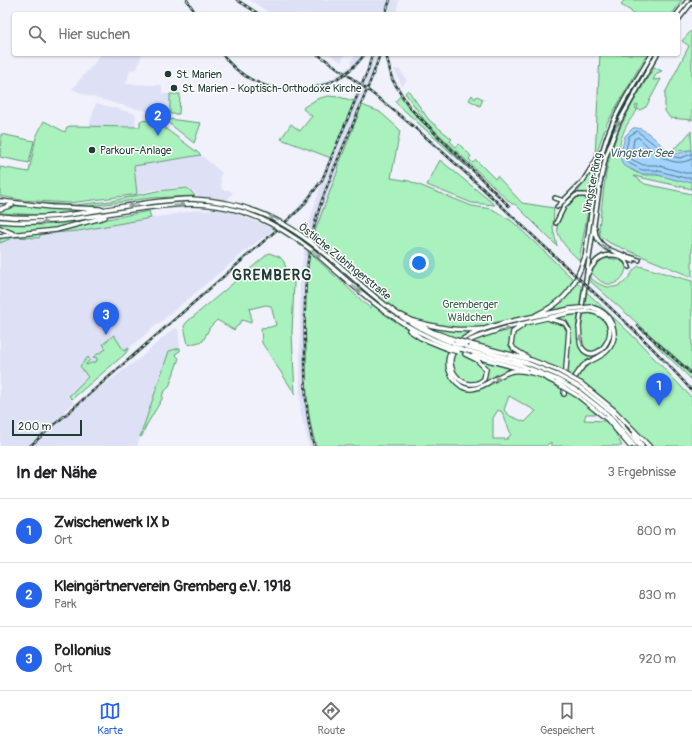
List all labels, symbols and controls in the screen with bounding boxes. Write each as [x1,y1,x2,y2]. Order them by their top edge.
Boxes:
search box [12,12,680,56]
icon: search [26,23,48,45]
text: Hier suchen [58,25,130,44]
place label: St. Marien [176,68,222,81]
marker: St. Marien [163,69,173,79]
place label: St. Marien - Koptisch-Orthodoxe Kirche [182,82,362,95]
marker: St. Marien - Koptisch-Orthodoxe Kirche [169,83,179,93]
pin: 2 [145,103,171,136]
one-way arrow [614,121,620,132]
place label: Parkour-Anlage [100,144,172,157]
marker: Parkour-Anlage [87,145,97,155]
water label: Vingster See [609,146,674,161]
street label: Vingster Ring [580,151,605,214]
one-way arrow [173,201,185,208]
one-way arrow [127,202,139,208]
one-way arrow [268,215,280,221]
one-way arrow [36,220,49,226]
street label: Östliche Zubringerstraße [296,220,394,303]
one-way arrow [600,244,612,250]
one-way arrow [311,249,322,258]
your location [409,253,429,273]
district label: GREMBERG [232,266,312,285]
one-way arrow [352,284,361,293]
park label: Gremberger Wäldchen [442,298,498,324]
pin: 3 [93,302,119,335]
one-way arrow [498,326,510,332]
one-way arrow [578,335,584,347]
pin: 1 [646,373,672,406]
one-way arrow [490,376,500,384]
scale bar [12,418,82,437]
text: 200 m [18,420,51,433]
text: In der Nähe [16,462,97,483]
text: 3 Ergebnisse [607,464,676,480]
text: Zwischenwerk IX b [54,513,169,532]
text: 1 [26,523,32,539]
text: 800 m [637,523,676,539]
text: Ort [54,532,72,548]
text: Kleingärtnerverein Gremberg e.V. 1918 [54,577,291,596]
text: 2 [25,587,33,603]
text: 830 m [639,587,676,603]
text: Park [54,596,77,612]
text: Pollonius [54,641,111,660]
text: 3 [25,651,33,667]
text: 920 m [639,651,676,667]
text: Ort [54,660,72,676]
tab: Karte [97,700,123,737]
tab: Route [318,700,345,737]
tab: Gespeichert [540,700,595,737]

